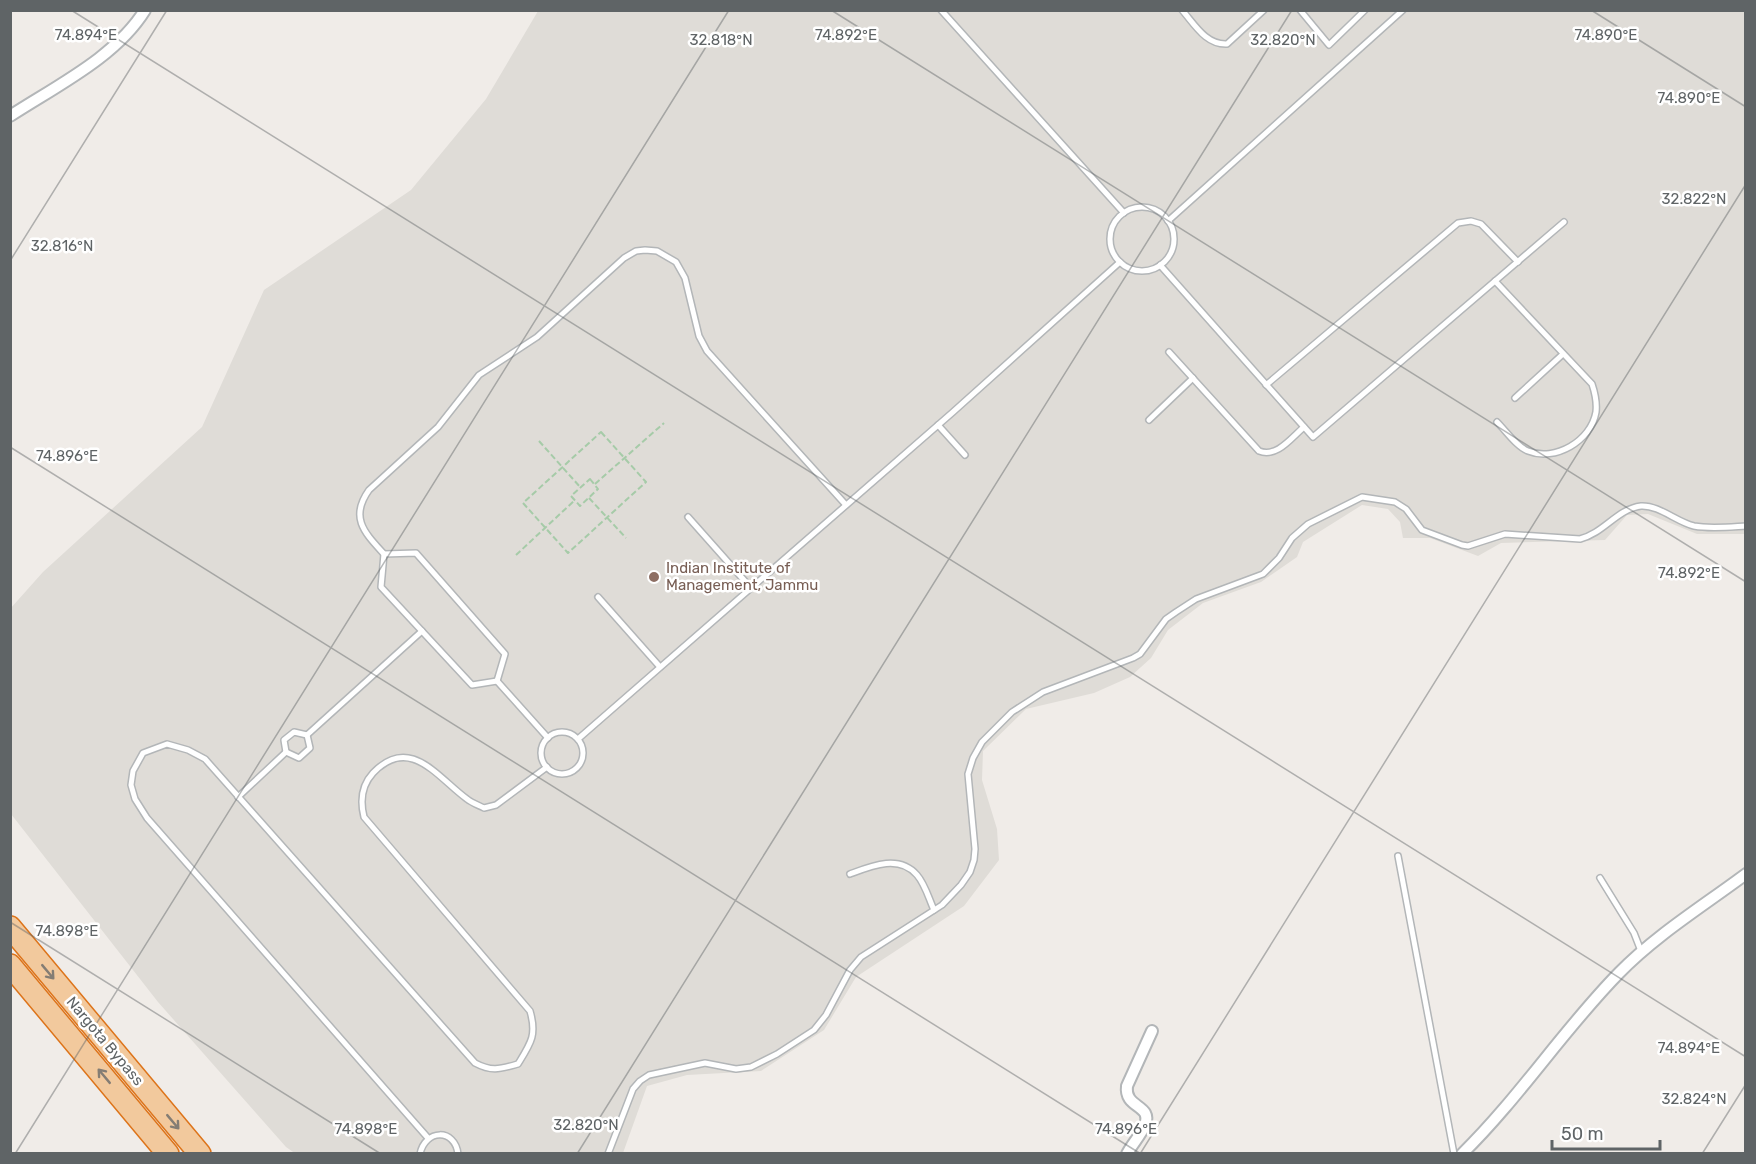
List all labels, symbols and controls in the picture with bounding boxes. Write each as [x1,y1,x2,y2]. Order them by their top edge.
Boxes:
text: 74.894°E [55,26,117,44]
text: 74.892°E [815,26,877,44]
text: 74.890°E [1575,26,1637,44]
text: 32.818°N [689,31,753,49]
text: 32.820°N [1250,31,1316,49]
text: 74.890°E [1658,89,1720,107]
text: 32.822°N [1662,190,1726,208]
text: 32.816°N [31,237,93,255]
text: 74.896°E [36,447,98,465]
place label: Indian Institute of Management, Jammu [666,559,818,594]
text: 74.892°E [1658,564,1720,582]
marker: Indian Institute of Management, Jammu [647,570,661,584]
text: 74.898°E [36,922,98,940]
one-way arrow [41,964,55,979]
street label: Nargota Bypass [63,993,148,1089]
text: 74.894°E [1658,1039,1720,1057]
one-way arrow [97,1069,111,1084]
text: 32.824°N [1661,1090,1727,1108]
scale bar [1552,1113,1660,1151]
one-way arrow [167,1114,180,1130]
text: 32.820°N [553,1116,619,1134]
text: 74.898°E [335,1120,397,1138]
text: 74.896°E [1095,1120,1157,1138]
text: 50 m [1561,1123,1604,1145]

